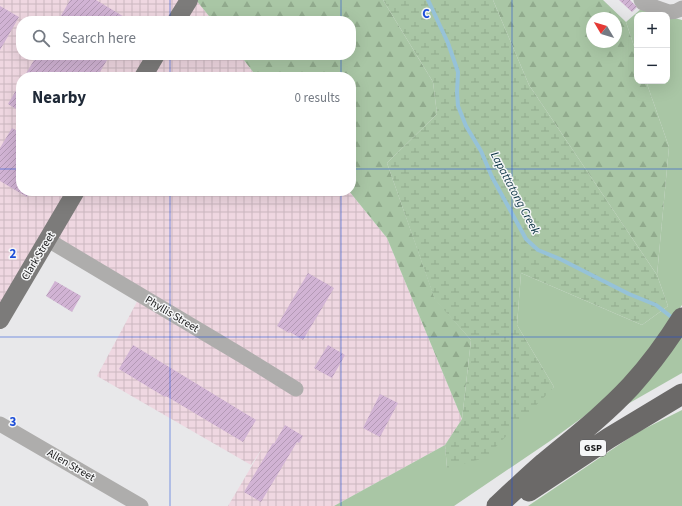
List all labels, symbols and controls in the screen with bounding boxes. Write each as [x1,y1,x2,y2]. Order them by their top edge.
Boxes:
text: C [422,5,430,23]
north arrow [586,12,622,48]
map controls [634,12,670,84]
button: + [634,12,670,48]
search box [16,16,356,60]
icon: search [30,27,52,49]
text: Search here [62,28,136,49]
button: − [634,48,670,84]
text: Nearby [32,86,86,110]
text: 0 results [295,89,340,107]
water label: Lapattatong Creek [486,149,544,238]
street label: Clark Street [18,229,58,283]
text: 2 [10,245,17,263]
street label: Phyllis Street [142,292,202,336]
text: 3 [10,413,17,431]
road number: GSP [580,440,606,456]
street label: Allen Street [44,445,98,485]

